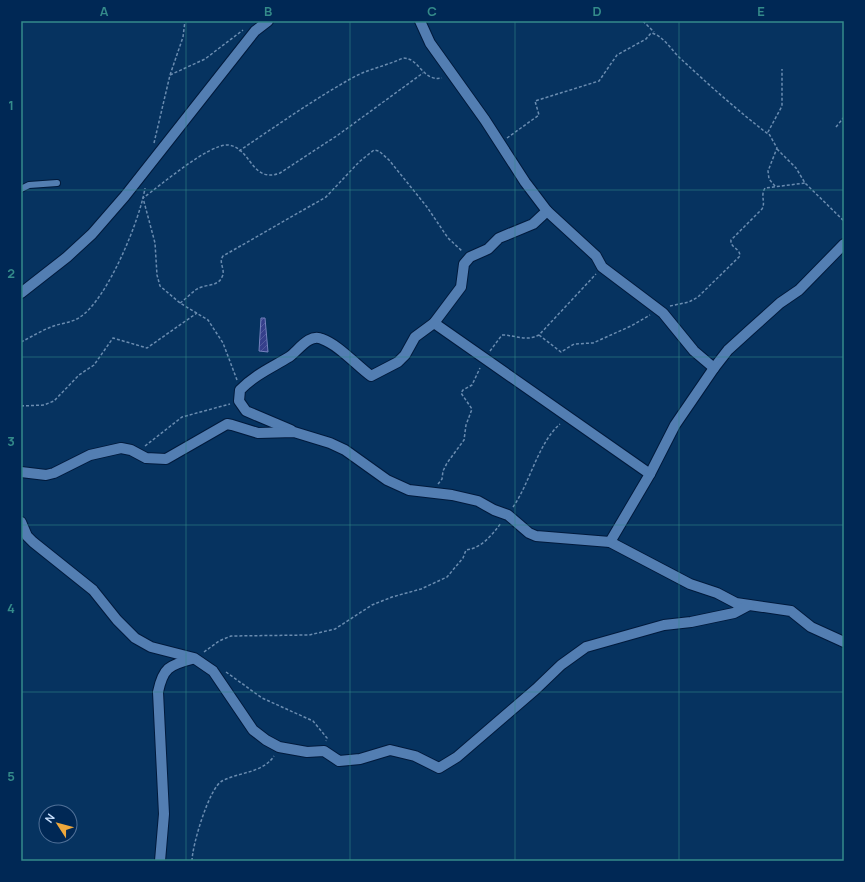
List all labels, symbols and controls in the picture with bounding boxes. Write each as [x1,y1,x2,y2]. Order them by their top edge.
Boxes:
text: A [100,2,109,20]
text: B [264,2,272,20]
text: C [427,2,437,20]
text: D [592,2,602,20]
text: E [757,2,765,20]
text: 1 [8,96,14,114]
text: 2 [7,264,15,282]
text: 3 [7,432,15,450]
text: 4 [7,599,15,617]
text: 5 [7,767,15,785]
north arrow [38,804,78,844]
text: N [41,810,58,825]

